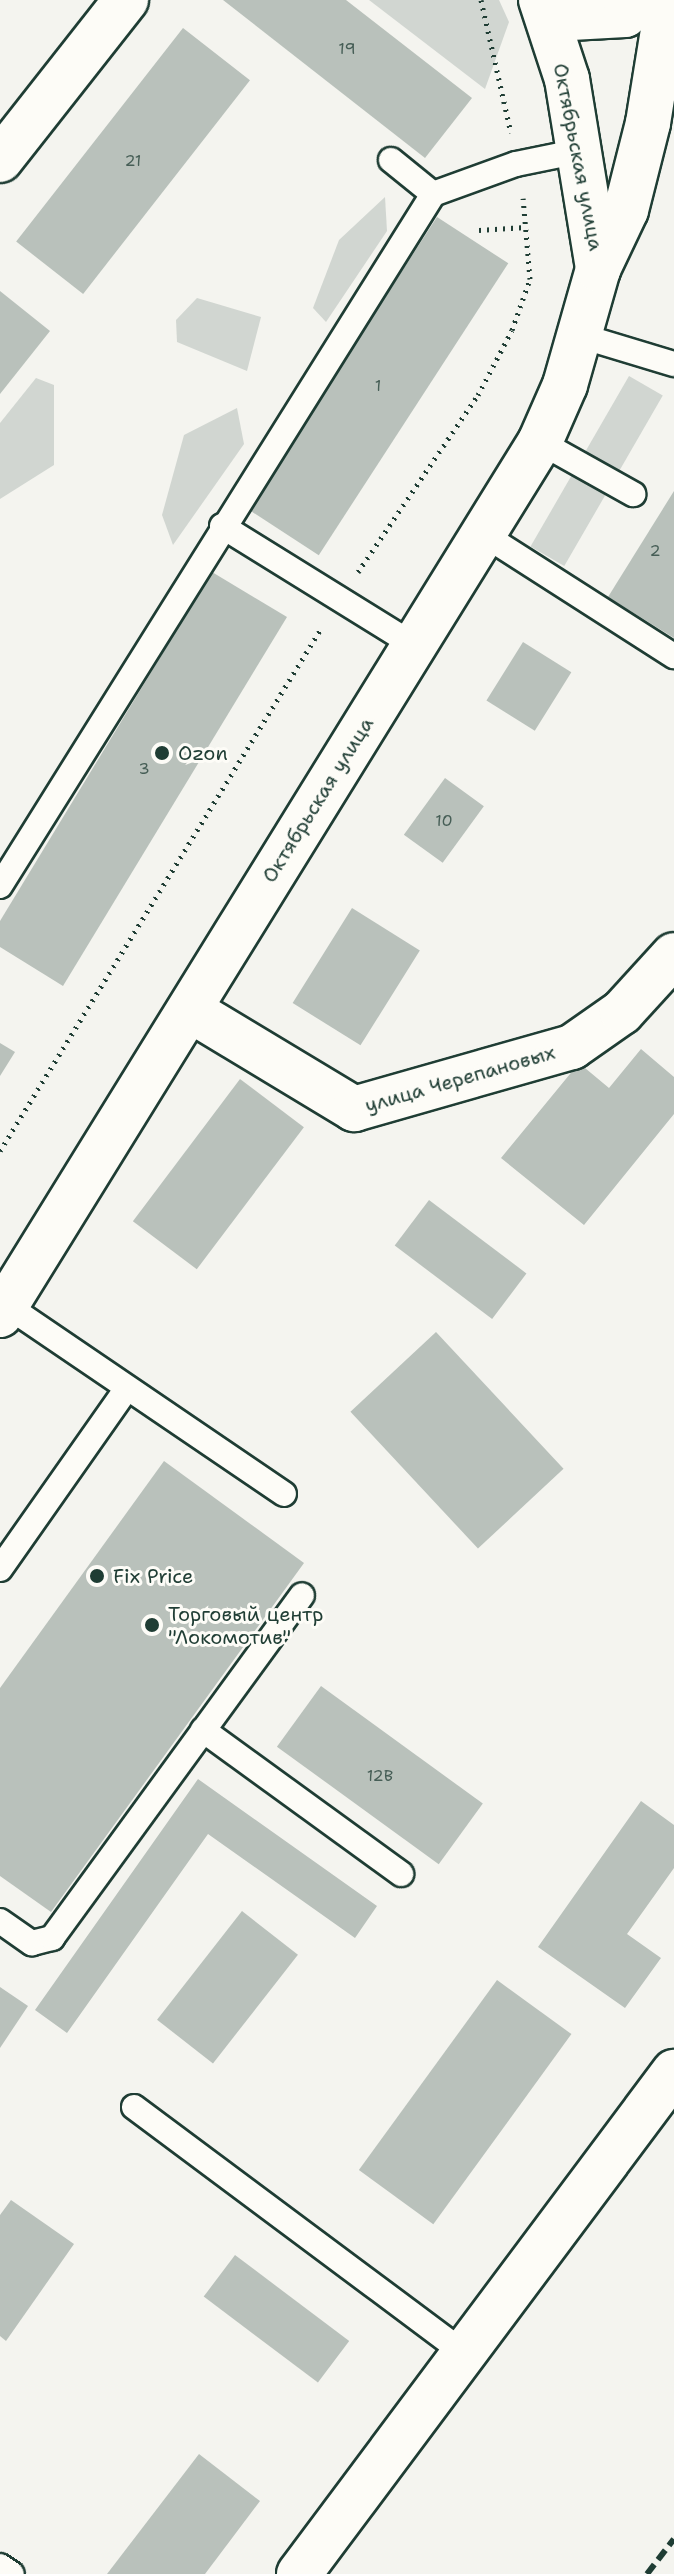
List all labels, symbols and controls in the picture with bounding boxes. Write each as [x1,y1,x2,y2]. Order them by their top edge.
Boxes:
house number: 19 [338,39,356,59]
street label: Октябрьская улица [548,61,608,253]
house number: 21 [124,151,142,171]
house number: 1 [375,376,381,396]
house number: 2 [649,541,661,561]
street label: Октябрьская улица [257,713,379,887]
place label: Ozon [178,741,228,765]
marker: Ozon [153,744,171,762]
house number: 3 [138,759,150,779]
house number: 10 [435,811,453,831]
street label: улица Черепановых [362,1040,558,1118]
place label: Fix Price [113,1564,193,1588]
marker: Fix Price [88,1567,106,1585]
place label: Торговый центр "Локомотив" [168,1602,324,1649]
marker: Торговый центр "Локомотив" [143,1616,161,1634]
house number: 12В [367,1766,393,1786]

